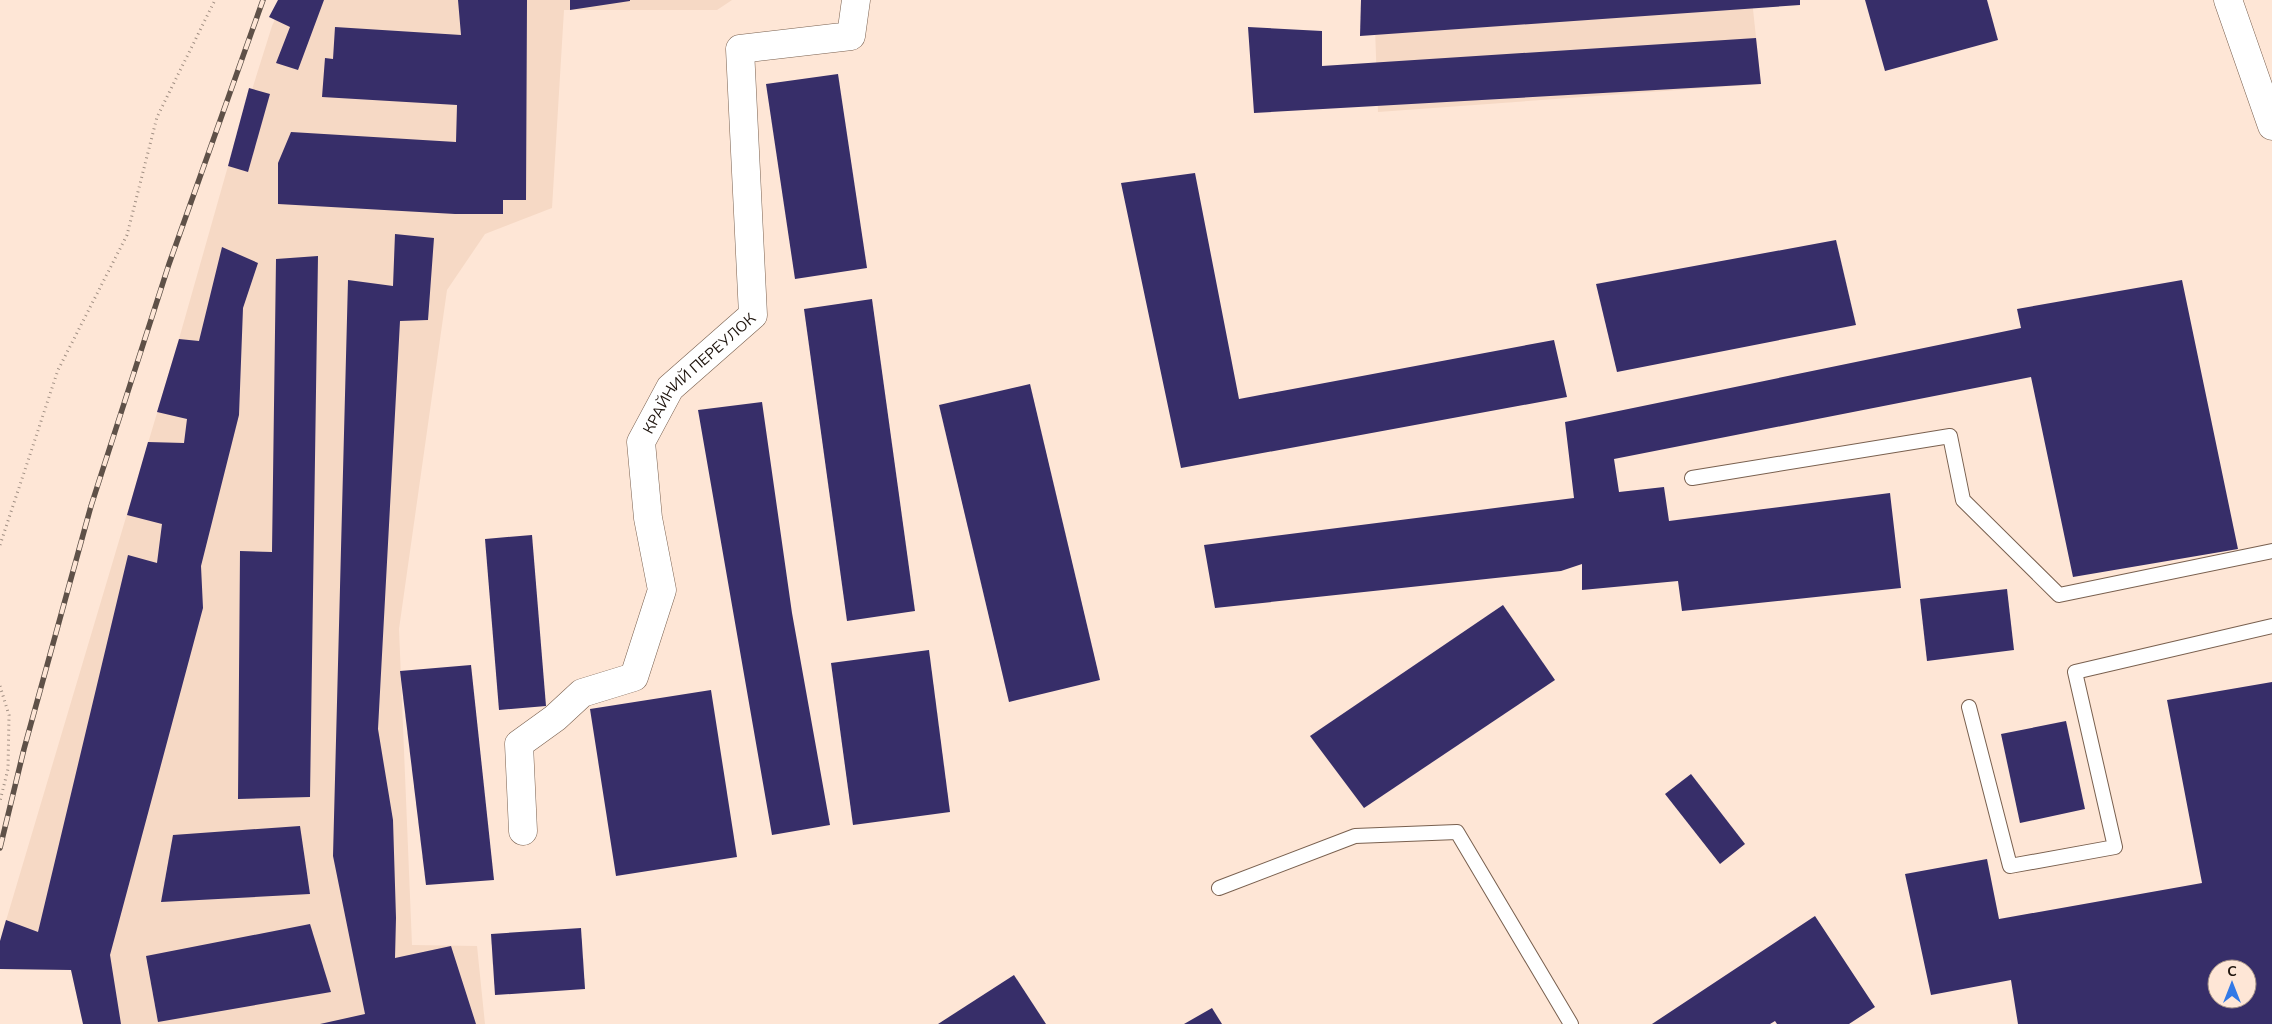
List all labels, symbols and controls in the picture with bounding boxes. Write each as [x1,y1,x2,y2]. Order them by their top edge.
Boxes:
street label: КРАЙНИЙ ПЕРЕУЛОК [638,308,759,437]
north arrow [2207,959,2257,1009]
text: С [2227,962,2237,980]

